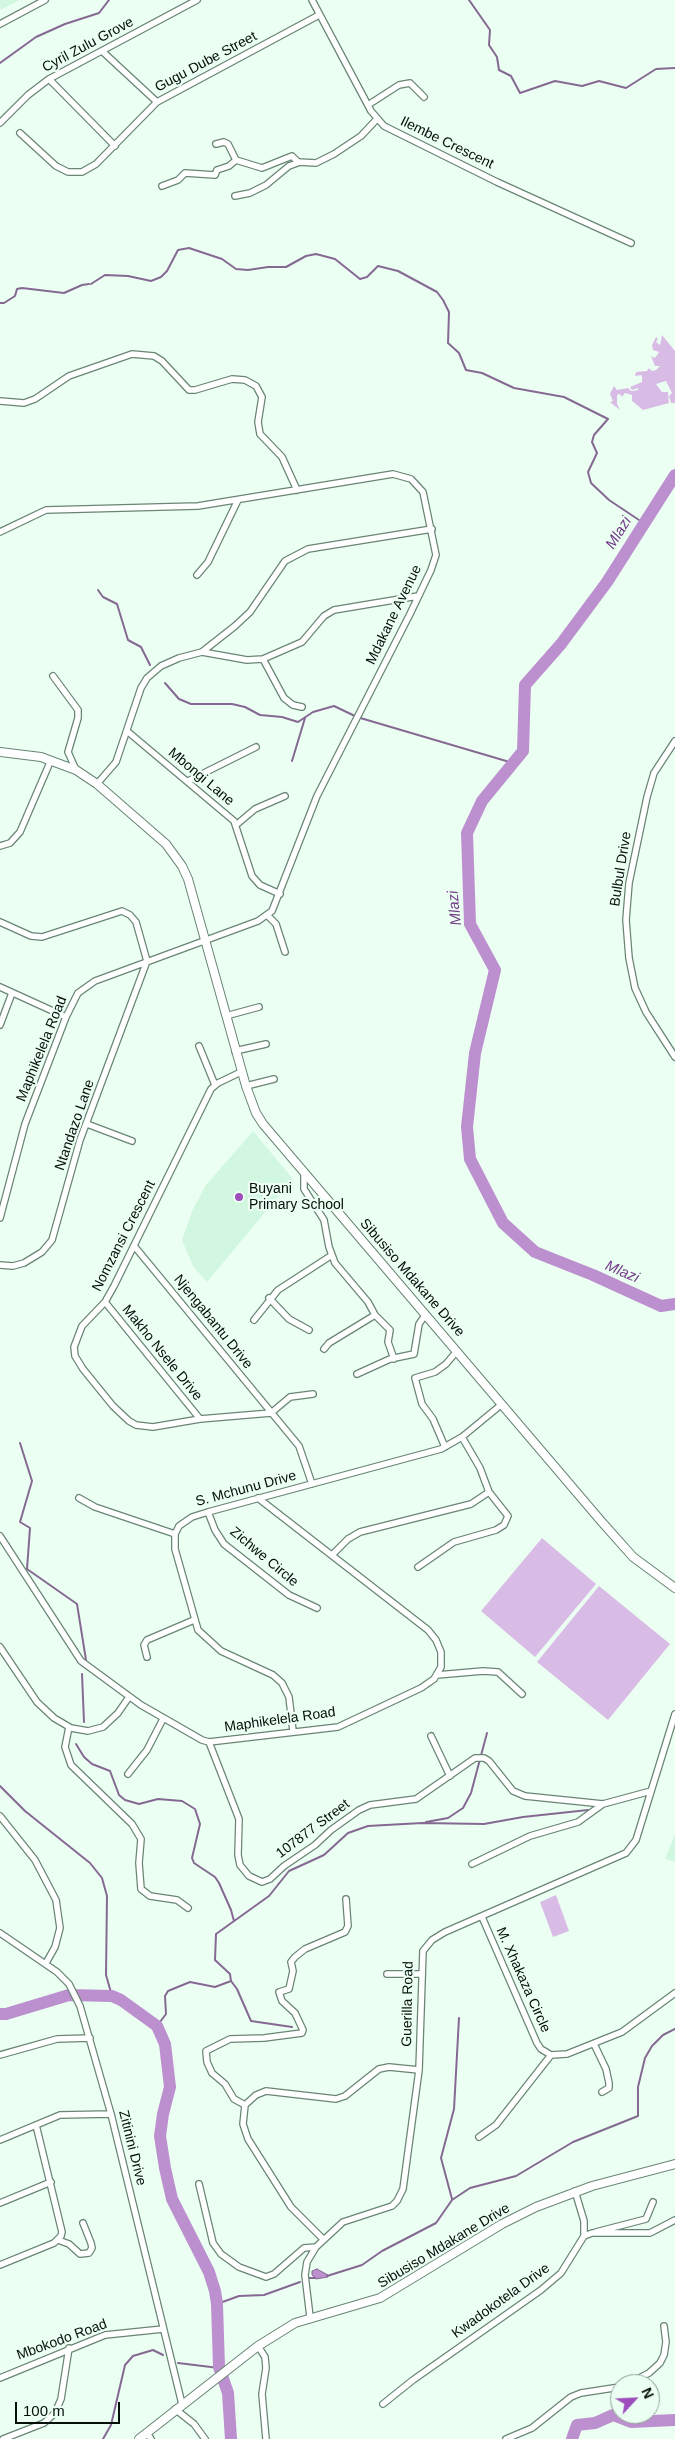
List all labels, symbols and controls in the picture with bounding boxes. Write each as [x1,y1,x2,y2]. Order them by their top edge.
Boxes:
street label: Cyril Zulu Grove [39,14,137,76]
street label: Gugu Dube Street [152,28,260,96]
street label: Ilembe Crescent [398,113,496,173]
water label: Mlazi [602,513,636,553]
street label: Mdakane Avenue [363,562,425,668]
street label: Mbongi Lane [165,745,237,809]
street label: Bulbul Drive [607,830,635,908]
water label: Mlazi [444,890,466,926]
street label: Maphikelela Road [13,994,71,1104]
street label: Ntandazo Lane [52,1077,98,1173]
street label: Nomzansi Crescent [89,1178,159,1294]
place label: Buyani Primary School [249,1181,344,1214]
marker: Buyani Primary School [233,1191,245,1203]
street label: Sibusiso Mdakane Drive [356,1216,468,1340]
water label: Mlazi [602,1257,642,1287]
street label: Njengabantu Drive [170,1272,256,1372]
street label: Makho Nsele Drive [118,1302,206,1404]
street label: S. Mchunu Drive [194,1467,298,1511]
street label: Zichwe Circle [226,1524,302,1590]
street label: Maphikelela Road [223,1704,337,1736]
street label: 107877 Street [273,1796,353,1862]
street label: M. Xhakaza Circle [492,1925,554,2035]
street label: Guerilla Road [399,1961,417,2047]
street label: Zitinini Drive [115,2109,149,2187]
street label: Sibusiso Mdakane Drive [375,2200,513,2292]
street label: Kwadokotela Drive [449,2260,553,2342]
street label: Mbokodo Road [15,2316,109,2364]
north arrow [610,2374,660,2424]
text: N [638,2385,657,2401]
scale bar [18,2392,122,2424]
text: 100 m [23,2402,65,2419]

